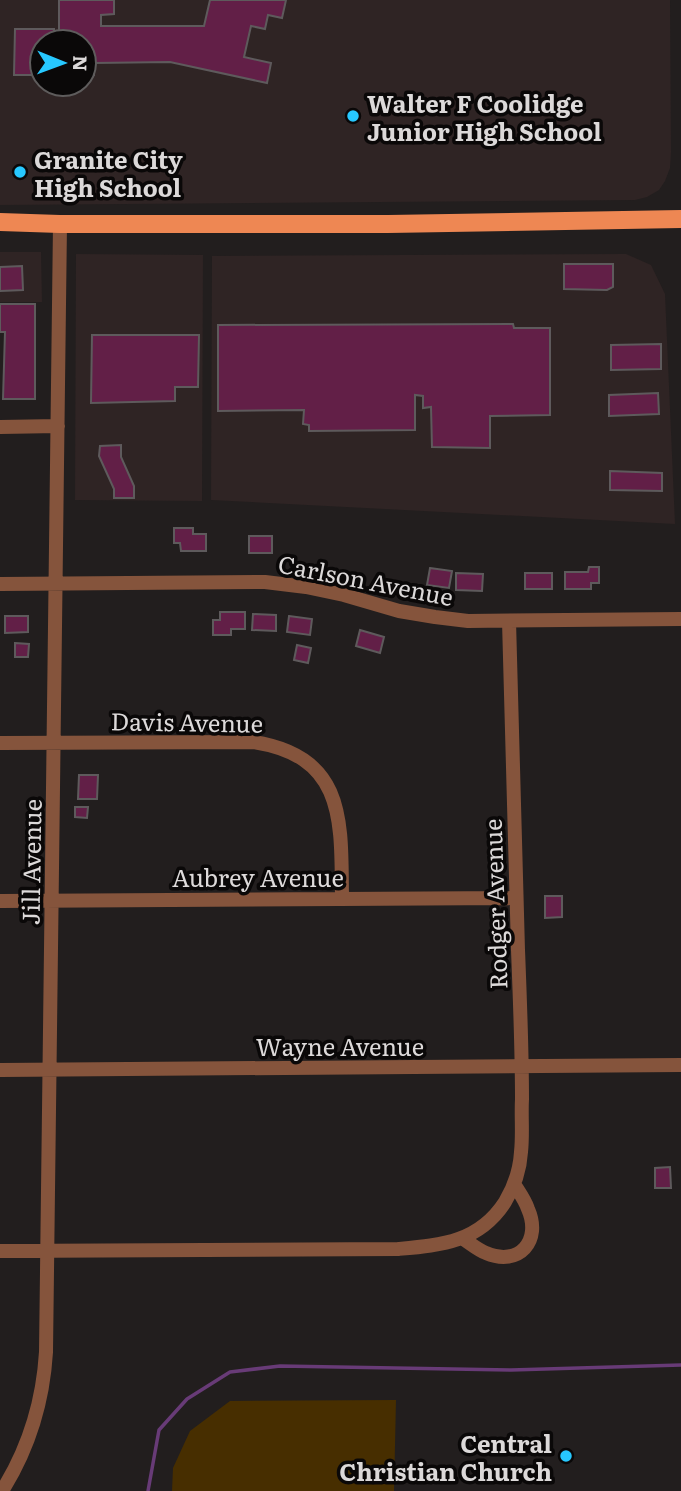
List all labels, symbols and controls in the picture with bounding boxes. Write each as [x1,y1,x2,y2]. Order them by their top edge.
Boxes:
north arrow [28,28,98,98]
text: N [67,55,95,72]
place label: Walter F Coolidge Junior High School [367,85,602,148]
marker: Walter F Coolidge Junior High School [345,108,361,124]
place label: Granite City High School [34,141,183,204]
marker: Granite City High School [12,164,28,180]
street label: Carlson Avenue [275,545,457,613]
street label: Davis Avenue [110,702,264,740]
street label: Jill Avenue [11,799,49,925]
street label: Rodger Avenue [474,818,514,990]
street label: Aubrey Avenue [172,859,344,894]
street label: Wayne Avenue [256,1028,424,1063]
place label: Central Christian Church [339,1425,552,1488]
marker: Central Christian Church [558,1448,574,1464]

